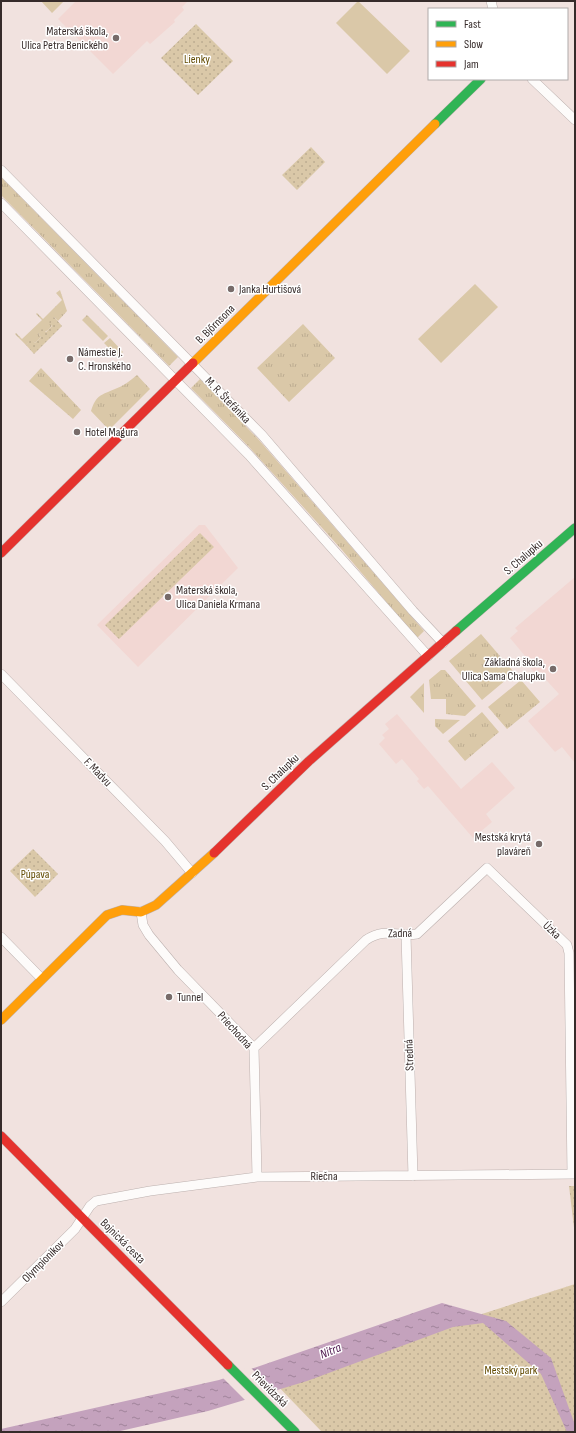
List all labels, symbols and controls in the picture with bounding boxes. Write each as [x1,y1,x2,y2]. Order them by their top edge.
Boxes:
legend [428,8,568,80]
text: Fast [464,17,481,32]
place label: Materská škola, Ulica Petra Benického [21,24,108,53]
marker: Materská škola, Ulica Petra Benického [111,33,121,43]
text: Slow [464,37,483,52]
park label: Lienky [184,52,210,67]
text: Jam [463,57,479,72]
place label: Janka Hurtišová [238,282,302,297]
marker: Janka Hurtišová [226,284,236,294]
street label: B. Bjőrnsona [193,301,238,347]
place label: Námestie J. C. Hronského [78,345,131,374]
marker: Námestie J. C. Hronského [65,354,75,364]
street label: M. R. Štefánika [202,374,254,427]
place label: Hotel Magura [85,425,138,440]
marker: Hotel Magura [72,427,82,437]
street label: S. Chalupku [501,536,546,578]
place label: Materská škola, Ulica Daniela Krmana [176,583,260,612]
marker: Materská škola, Ulica Daniela Krmana [163,592,173,602]
place label: Základná škola, Ulica Sama Chalupku [462,655,545,684]
marker: Základná škola, Ulica Sama Chalupku [548,664,558,674]
street label: S. Chalupku [258,751,302,794]
street label: F. Madvu [80,755,115,790]
place label: Mestská krytá plaváreň [475,830,531,859]
marker: Mestská krytá plaváreň [534,839,544,849]
park label: Púpava [21,867,50,882]
street label: Úzka [539,918,564,943]
street label: Zadná [388,926,413,941]
place label: Tunnel [177,990,203,1005]
marker: Tunnel [164,992,174,1002]
street label: Priechodná [214,1009,256,1052]
street label: Stredná [401,1039,418,1071]
street label: Riečna [310,1169,338,1184]
street label: Bojnická cesta [97,1216,149,1267]
street label: Olympionikov [19,1237,68,1286]
water label: Nitra [317,1339,344,1362]
park label: Mestský park [485,1363,538,1378]
street label: Prievidzská [248,1368,291,1411]

